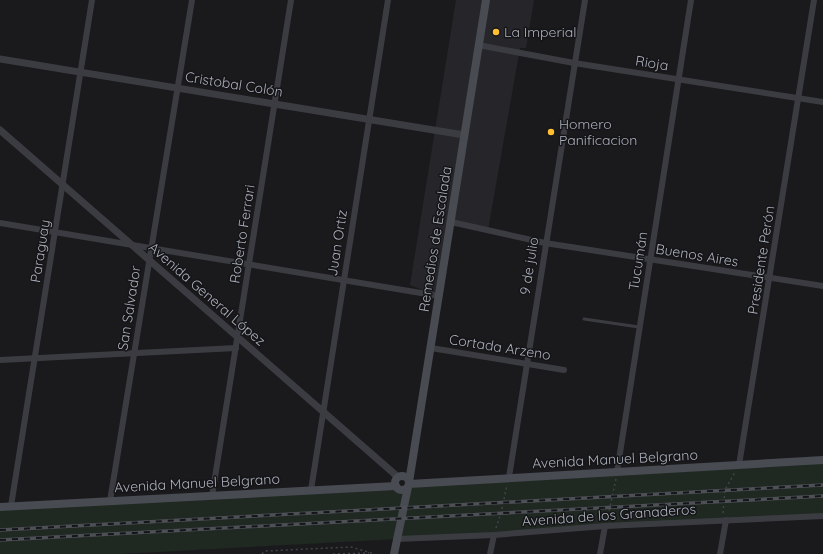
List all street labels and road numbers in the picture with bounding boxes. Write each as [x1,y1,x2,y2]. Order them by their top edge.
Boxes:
street label: Rioja [634,52,670,74]
street label: Cristobal Colón [184,67,284,101]
street label: Remedios de Escalada [415,165,455,313]
street label: Roberto Ferrari [225,183,259,285]
street label: Presidente Perón [744,204,778,316]
street label: Juan Ortiz [323,208,351,277]
street label: Paraguay [26,218,54,284]
street label: Tucumán [624,230,652,292]
street label: 9 de julio [516,236,542,296]
street label: Avenida General López [145,238,269,350]
street label: Buenos Aires [654,240,740,270]
street label: San Salvador [113,264,145,352]
street label: Cortada Arzeno [448,330,552,364]
street label: Avenida Manuel Belgrano [532,446,698,472]
street label: Avenida Manuel Belgrano [114,470,280,496]
street label: Avenida de los Granaderos [521,500,697,530]

